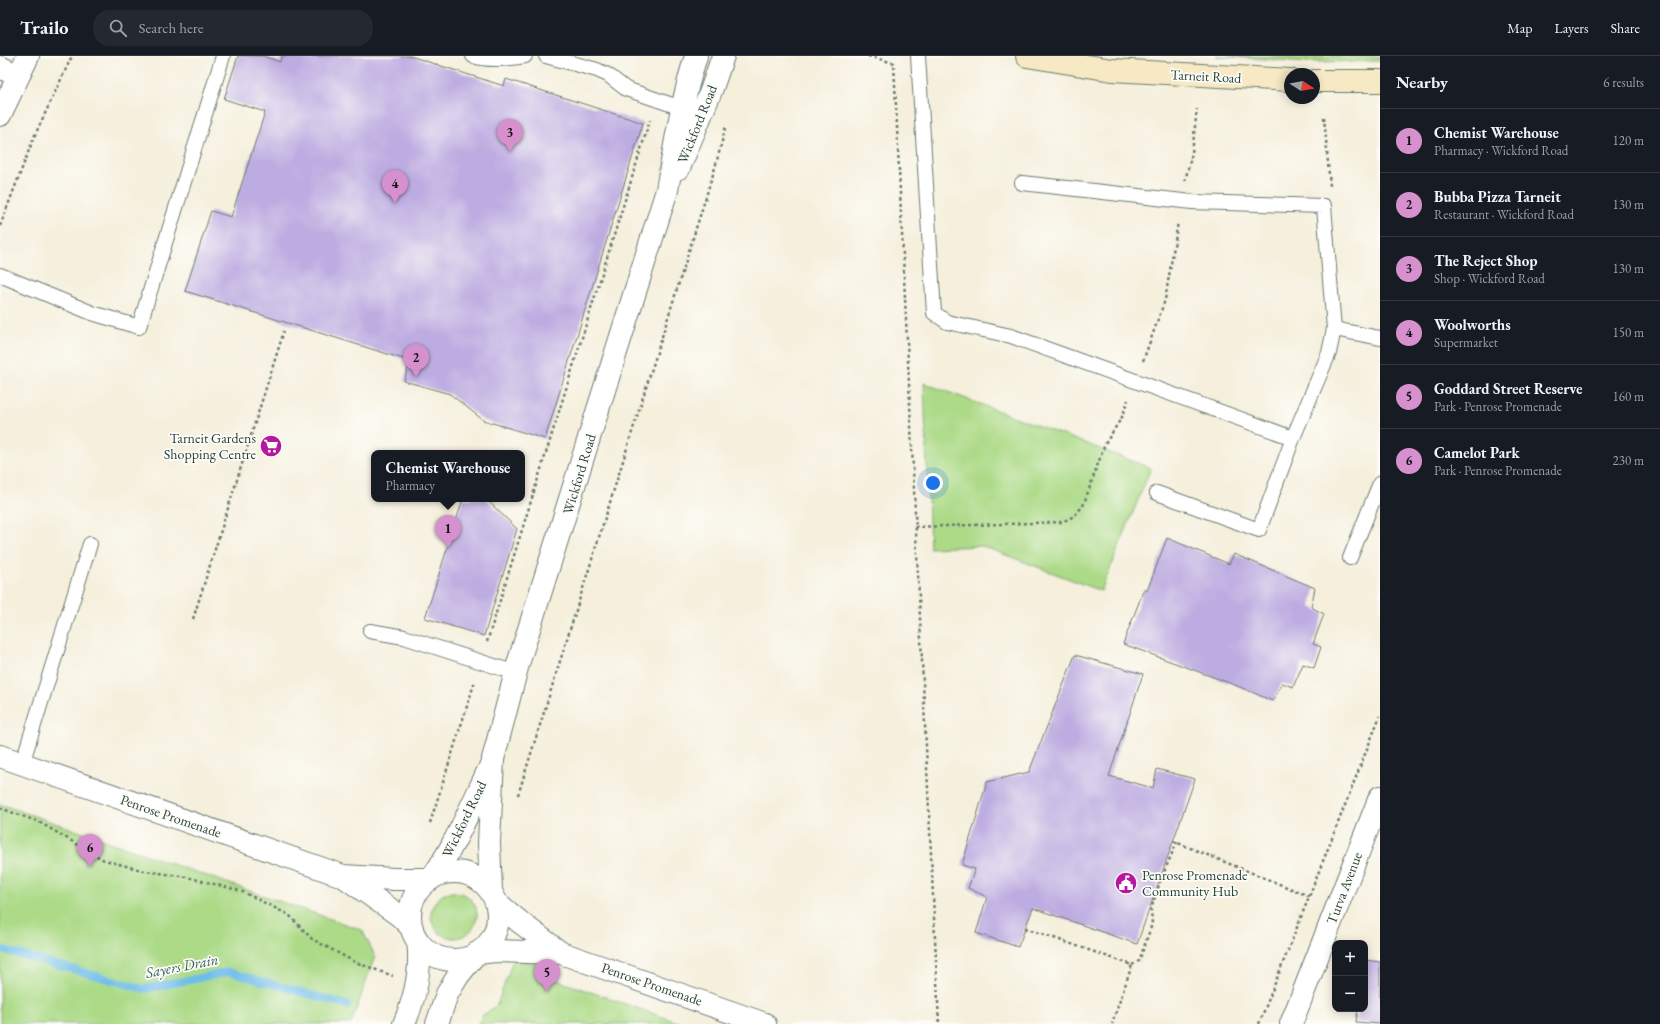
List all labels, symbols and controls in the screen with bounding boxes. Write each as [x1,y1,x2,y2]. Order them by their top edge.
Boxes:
search box [93,10,373,46]
text: Trailo [20,15,69,40]
icon: search [107,17,129,39]
text: Search here [139,18,204,37]
text: Map [1507,19,1532,37]
text: Layers [1554,19,1589,37]
text: Share [1611,19,1640,37]
street label: Tarneit Road [1170,65,1243,87]
north arrow [1284,68,1320,104]
text: Nearby [1396,71,1448,93]
text: 6 results [1603,74,1644,91]
street label: Wickford Road [673,81,721,166]
pin: 3 [497,119,523,152]
text: Chemist Warehouse [1434,123,1559,142]
text: 1 [1406,132,1412,149]
text: 120 m [1613,132,1644,149]
text: Pharmacy · Wickford Road [1434,142,1568,159]
pin: 4 [382,170,408,203]
text: Bubba Pizza Tarneit [1434,187,1561,206]
text: 2 [1406,196,1412,213]
text: 130 m [1613,196,1644,213]
text: Restaurant · Wickford Road [1434,206,1574,223]
text: The Reject Shop [1434,251,1537,270]
text: 3 [1406,260,1412,277]
text: 130 m [1613,260,1644,277]
text: Shop · Wickford Road [1434,270,1545,287]
text: Woolworths [1434,315,1511,334]
text: 4 [1406,324,1412,341]
text: 150 m [1613,324,1644,341]
text: Supermarket [1434,334,1498,351]
pin: 2 [403,344,429,377]
text: Goddard Street Reserve [1434,379,1583,398]
text: 5 [1406,388,1412,405]
text: 160 m [1613,388,1644,405]
text: Park · Penrose Promenade [1434,398,1562,415]
place label: Tarneit Gardens Shopping Centre [164,429,257,463]
street label: Wickford Road [558,431,600,516]
supermarket icon: Tarneit Gardens Shopping Centre [258,433,284,459]
text: Camelot Park [1434,443,1520,462]
popup [371,450,525,502]
text: 6 [1406,452,1412,469]
text: 230 m [1613,452,1644,469]
text: Chemist Warehouse [386,458,510,477]
text: Park · Penrose Promenade [1434,462,1562,479]
your location [923,473,943,493]
text: Pharmacy [386,477,435,494]
pin: 1 [435,515,461,548]
street label: Wickford Road [438,777,491,860]
street label: Penrose Promenade [118,790,224,842]
pin: 6 [77,834,103,867]
street label: Turva Avenue [1322,849,1366,927]
place label: Penrose Promenade Community Hub [1142,866,1248,900]
public building icon: Penrose Promenade Community Hub [1113,870,1139,896]
map controls [1332,940,1368,1012]
button: + [1332,940,1368,976]
water label: Sayers Drain [143,949,220,982]
street label: Penrose Promenade [599,958,705,1010]
pin: 5 [534,959,560,992]
button: − [1332,976,1368,1012]

